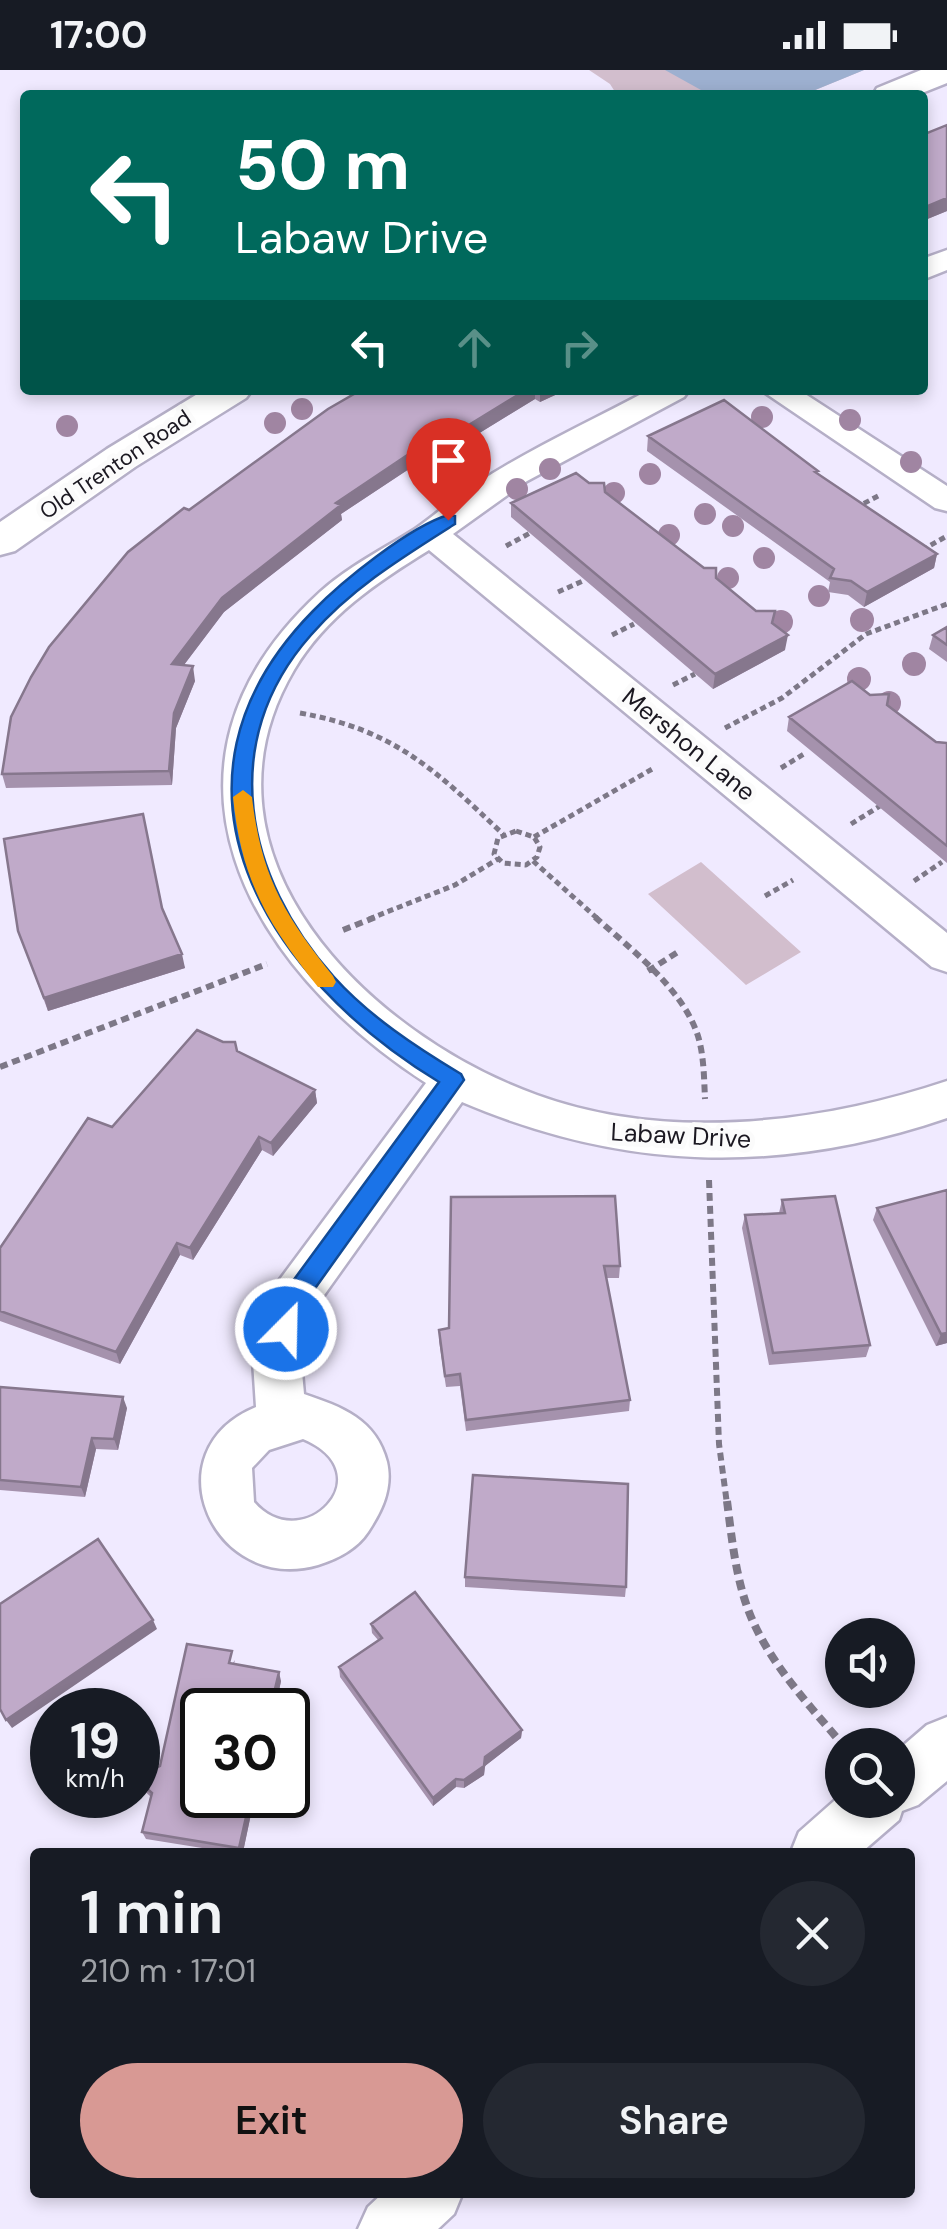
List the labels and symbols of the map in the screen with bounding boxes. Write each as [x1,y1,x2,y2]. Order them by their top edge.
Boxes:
street label: Old Trenton Road [34,403,197,526]
pin [406,418,491,521]
street label: Mershon Lane [615,680,762,808]
street label: Labaw Drive [610,1115,752,1156]
position arrow [234,1277,338,1381]
speed limit sign: 30 [180,1688,310,1818]

